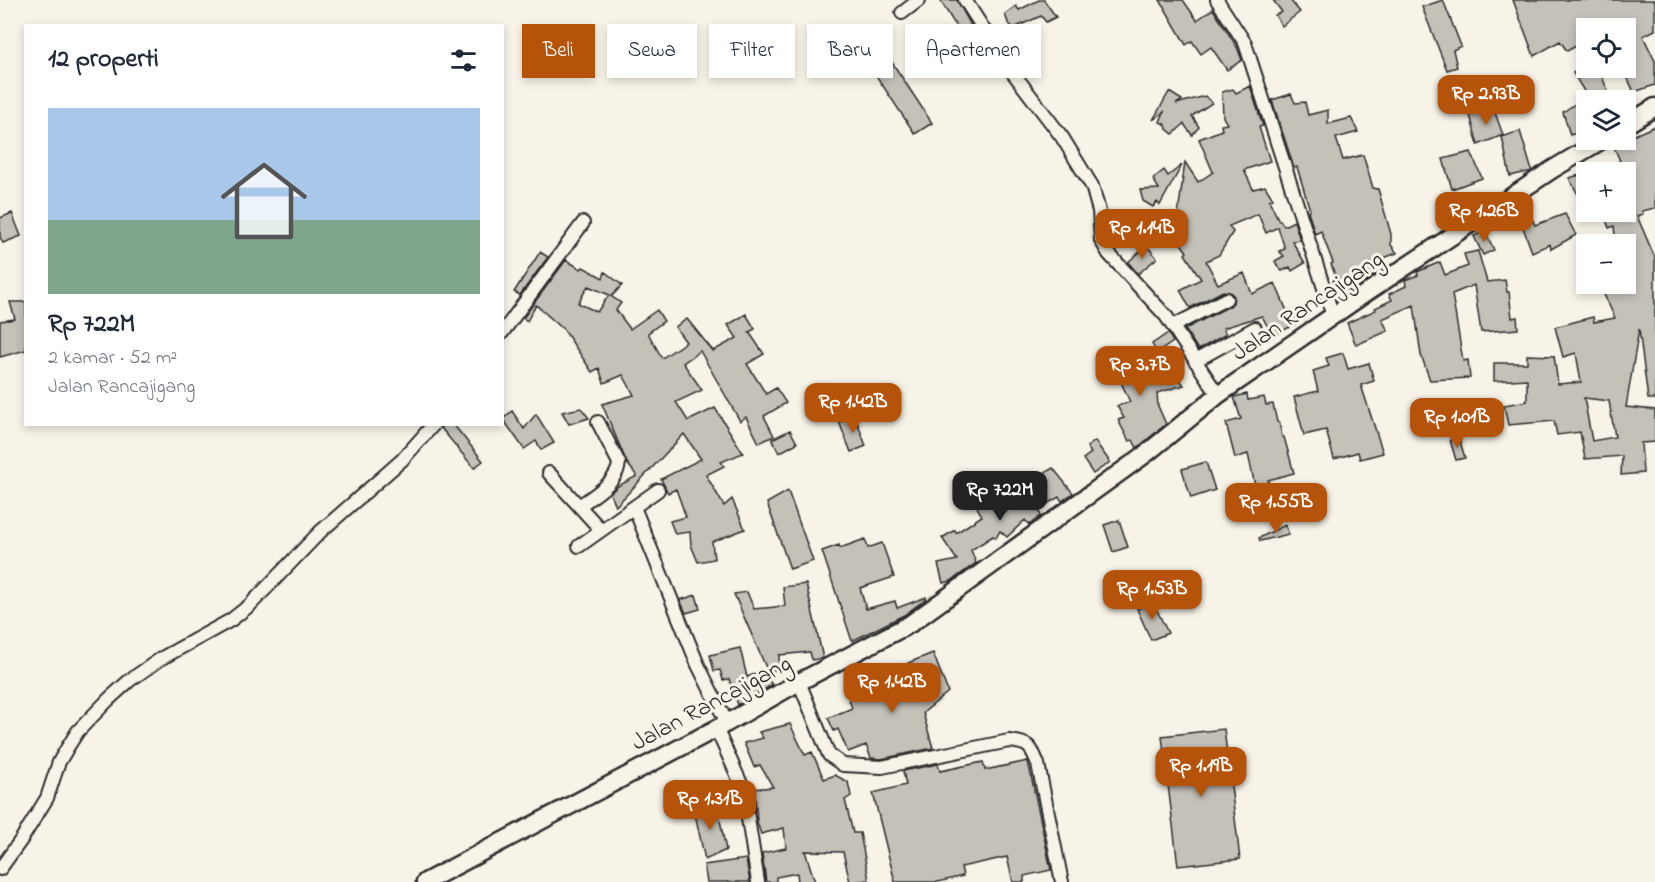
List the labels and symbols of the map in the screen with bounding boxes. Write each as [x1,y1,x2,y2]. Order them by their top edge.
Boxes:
pin: Rp 2.93B [1424,75,1548,126]
pin: Rp 1.26B [1422,192,1546,243]
pin: Rp 1.14B [1080,209,1204,260]
street label: Jalan Rancajigang [1225,243,1391,371]
pin: Rp 3.7B [1085,346,1195,397]
pin: Rp 1.42B [791,383,915,434]
pin: Rp 1.01B [1395,398,1519,449]
pin: Rp 722M [945,471,1055,522]
pin: Rp 1.55B [1214,483,1338,534]
pin: Rp 1.53B [1090,570,1214,621]
street label: Jalan Rancajigang [626,647,798,761]
pin: Rp 1.42B [830,663,954,714]
pin: Rp 1.19B [1139,747,1263,798]
pin: Rp 1.31B [648,780,772,831]

